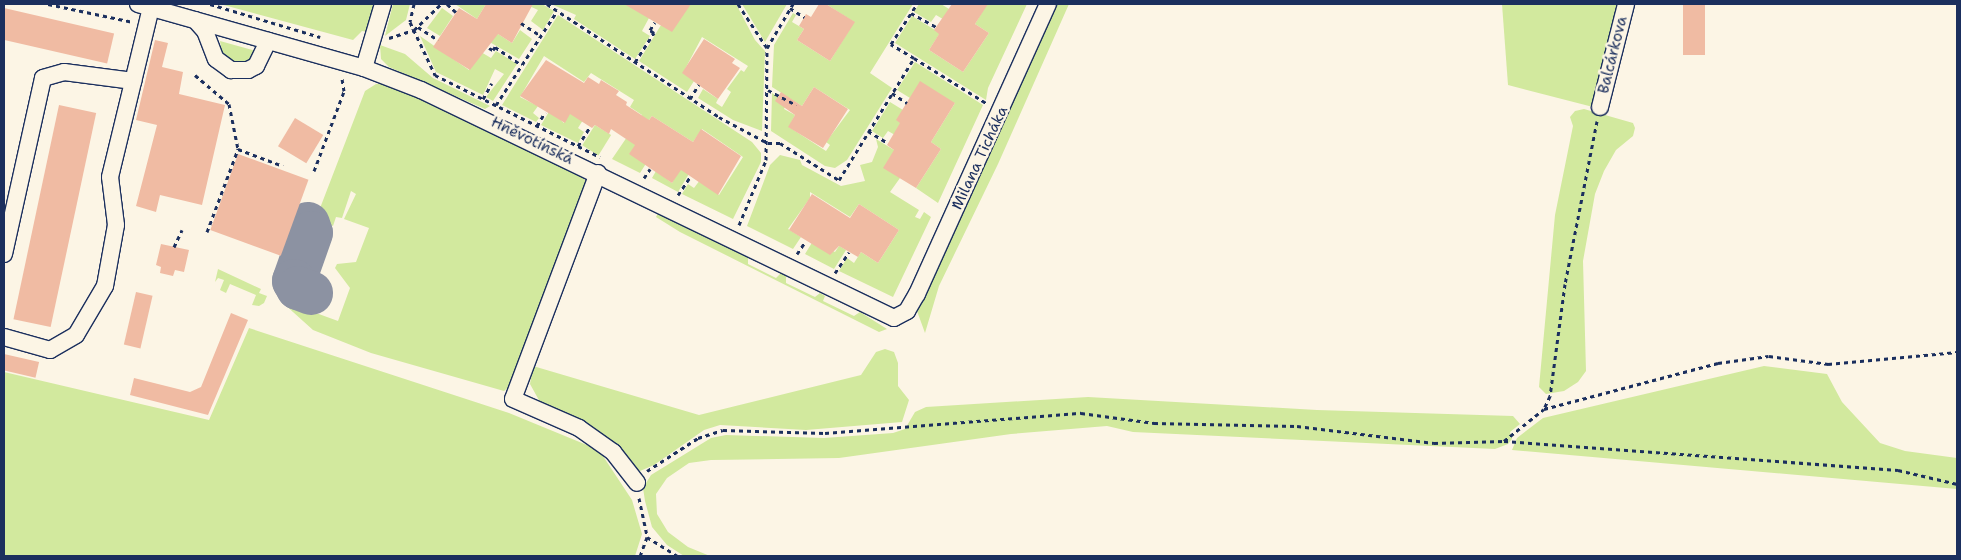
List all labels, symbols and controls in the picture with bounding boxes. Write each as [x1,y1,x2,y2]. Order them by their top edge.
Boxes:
street label: Balcárkova [1595,14,1631,96]
street label: Milana Ticháka [948,103,1012,213]
street label: Hněvotínská [488,113,576,169]

